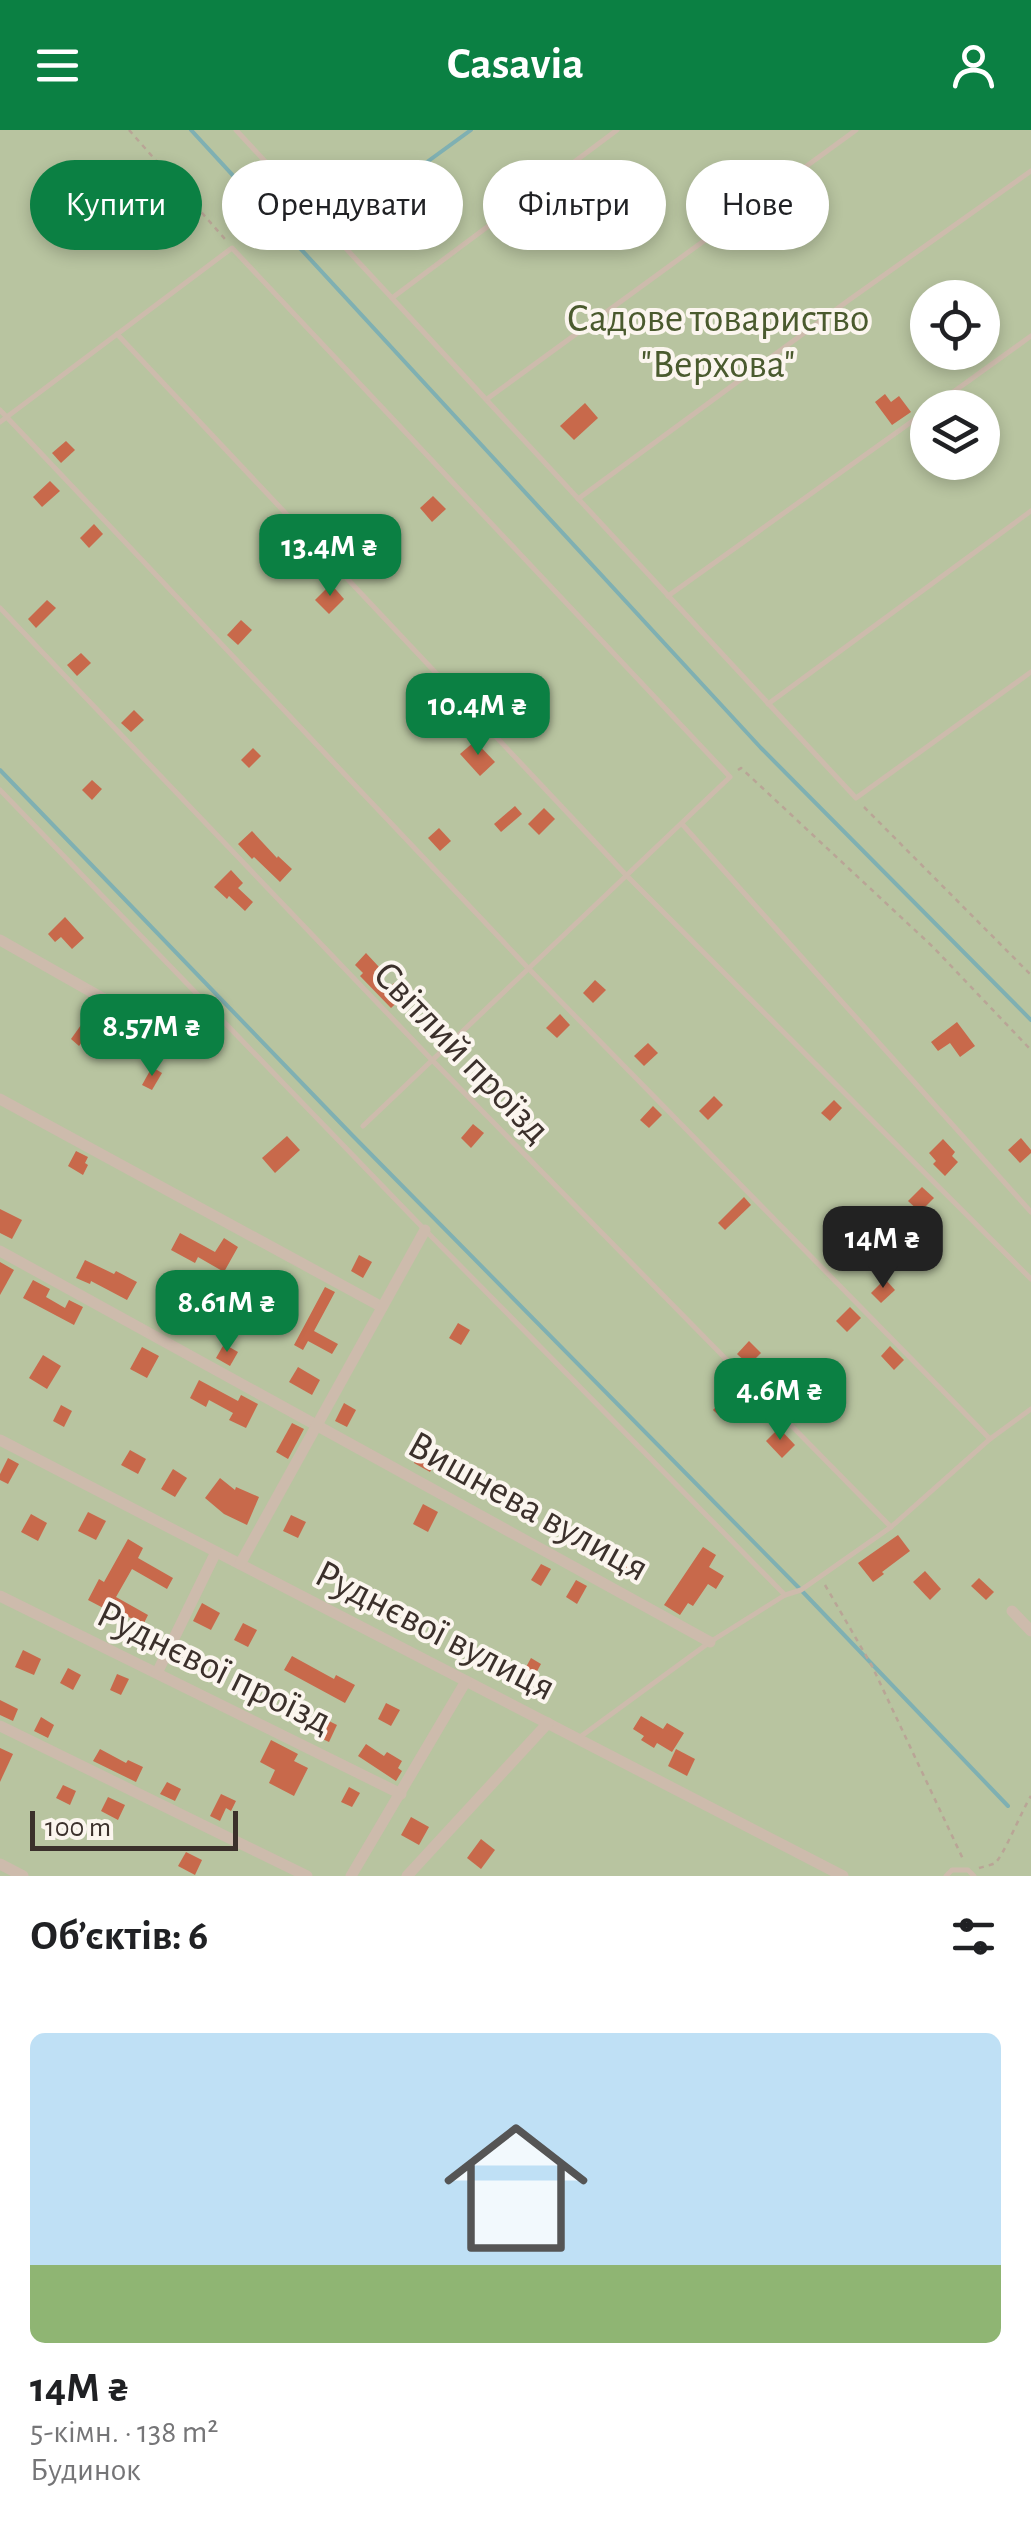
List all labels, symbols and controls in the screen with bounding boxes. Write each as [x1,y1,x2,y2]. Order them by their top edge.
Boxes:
icon: menu [30,38,85,93]
icon: person [946,38,1001,93]
text: Casavia [447,42,584,87]
chip: Купити [30,160,202,250]
chip: Орендувати [222,160,463,250]
chip: Фільтри [483,160,666,250]
chip: Нове [686,160,829,250]
map controls [910,280,1000,480]
button: locate [910,280,1000,370]
park label: Садове товариство "Верхова" [567,299,869,385]
button: layers [910,390,1000,480]
pin: 13.4M ₴ [238,514,422,599]
text: 13.4M ₴ [281,530,379,562]
pin: 10.4M ₴ [386,673,570,758]
text: 10.4M ₴ [428,689,528,721]
street label: Світлий проїзд [365,954,558,1151]
pin: 8.57M ₴ [60,994,244,1079]
text: 8.57M ₴ [102,1010,202,1042]
pin: 14M ₴ [813,1206,953,1291]
text: 14M ₴ [845,1222,921,1254]
pin: 8.61M ₴ [135,1270,319,1355]
text: 8.61M ₴ [178,1286,276,1318]
pin: 4.6M ₴ [699,1358,861,1443]
text: 4.6M ₴ [736,1374,824,1406]
street label: Вишнева вулиця [401,1424,655,1589]
street label: Руднєвої вулиця [309,1553,561,1708]
street label: Руднєвої проїзд [91,1594,338,1742]
scale bar [30,1806,238,1850]
text: 100 m [45,1814,111,1842]
icon: filters [946,1909,1001,1964]
text: Об’єктів: 6 [30,1915,208,1957]
icon: home [426,2098,606,2278]
text: 14M ₴ [30,2367,130,2409]
text: 5-кімн. · 138 m² [30,2416,218,2448]
text: Будинок [30,2454,141,2486]

